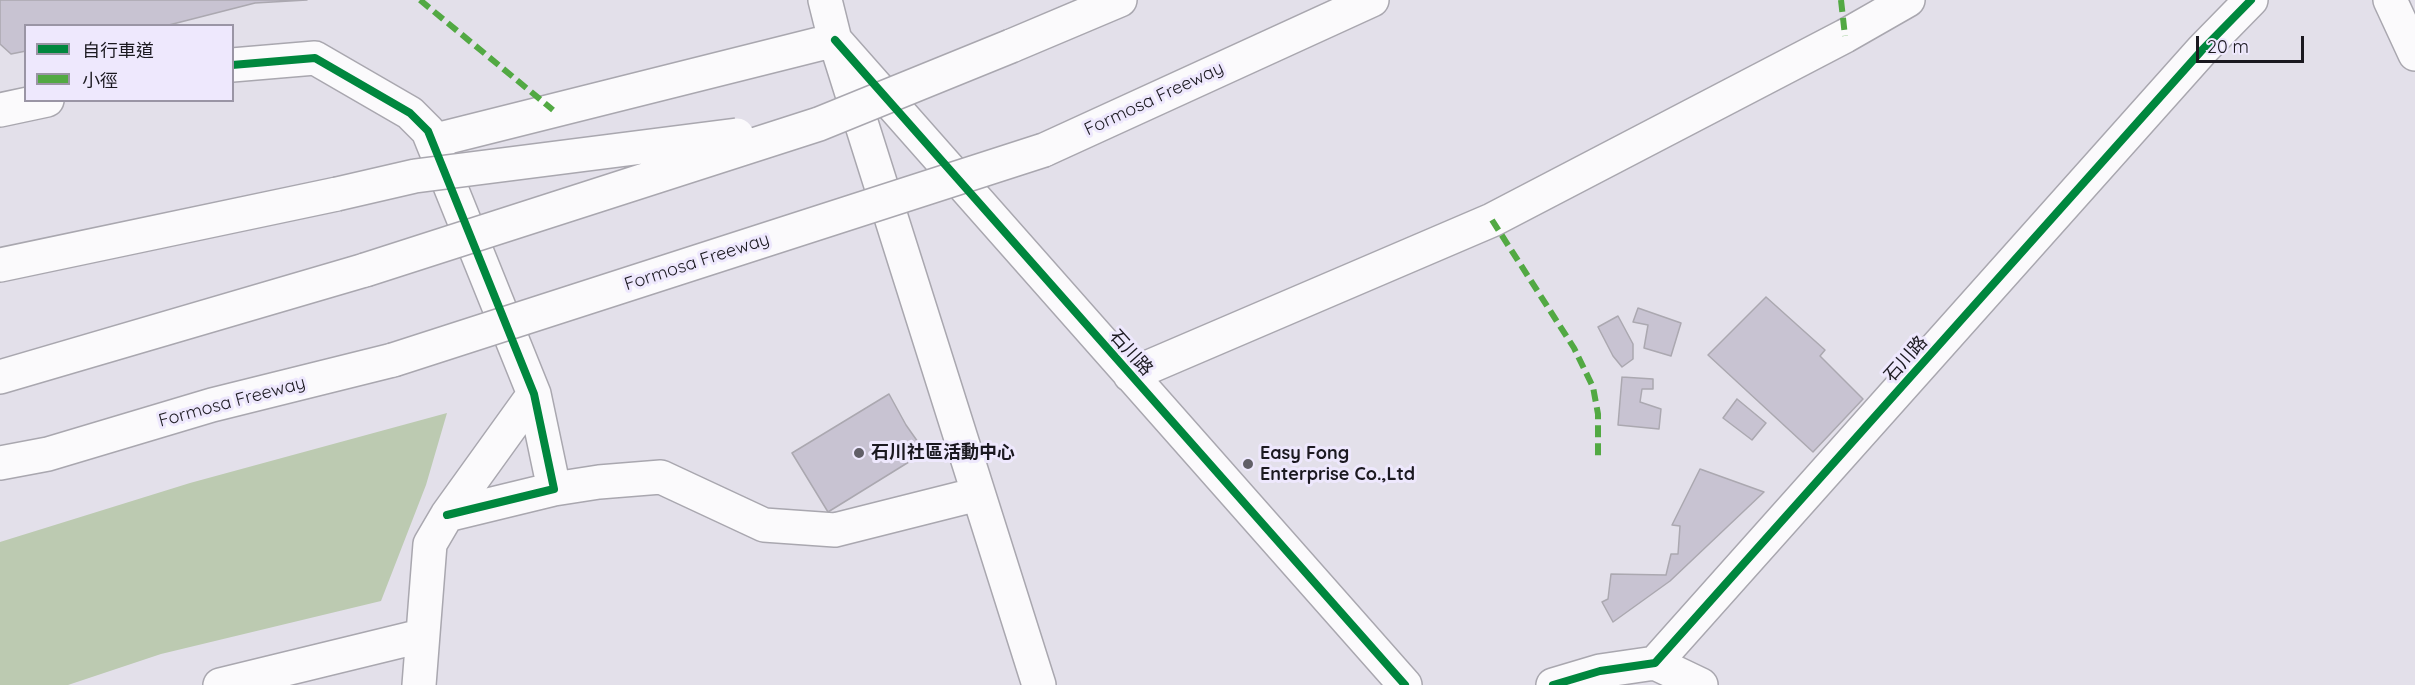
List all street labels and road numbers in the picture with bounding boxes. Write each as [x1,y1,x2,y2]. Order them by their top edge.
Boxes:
street label: Formosa Freeway [1081,57,1227,141]
street label: Formosa Freeway [622,228,772,296]
street label: 石川路 [1105,326,1157,380]
street label: 石川路 [1880,332,1932,386]
street label: Formosa Freeway [156,372,308,432]

